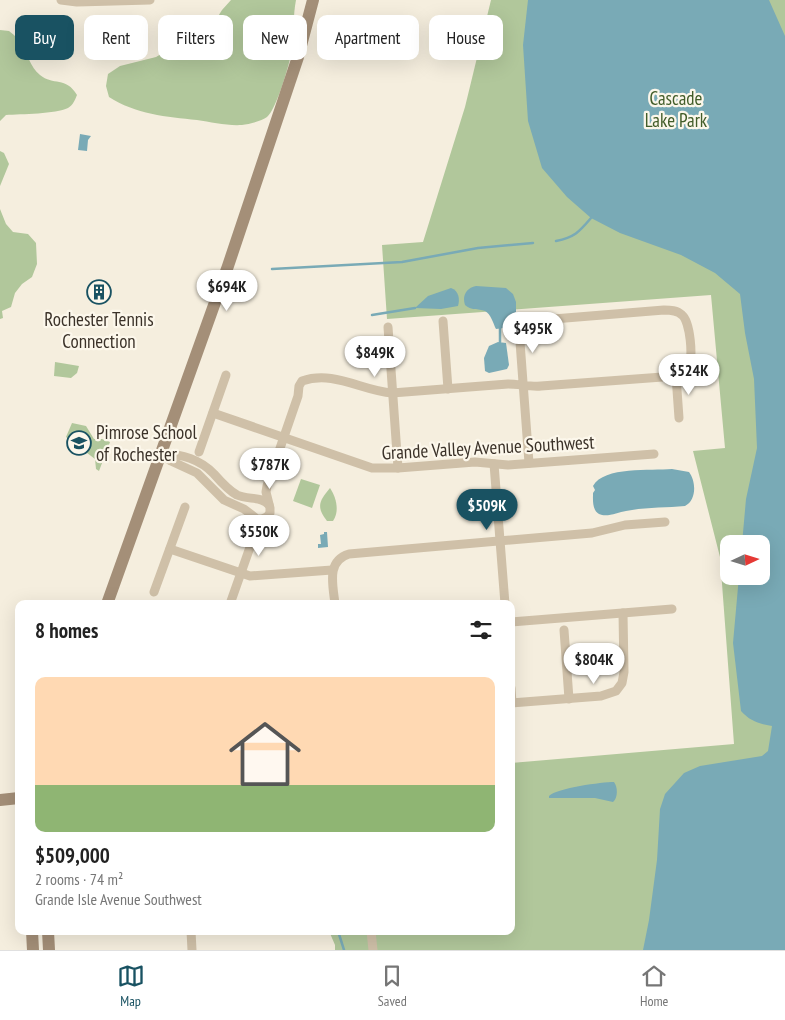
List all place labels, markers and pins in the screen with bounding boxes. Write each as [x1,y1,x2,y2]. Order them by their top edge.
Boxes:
pin: $694K [192,270,262,312]
building icon: Rochester Tennis Connection [86,279,112,305]
place label: Rochester Tennis Connection [44,307,154,353]
pin: $495K [498,312,568,354]
pin: $849K [340,336,410,378]
pin: $524K [654,354,724,396]
place label: Pimrose School of Rochester [96,420,197,466]
school or university icon: Pimrose School of Rochester [66,430,92,456]
pin: $787K [235,448,305,490]
pin: $509K [452,488,522,531]
pin: $550K [224,514,294,557]
pin: $804K [559,642,629,685]

